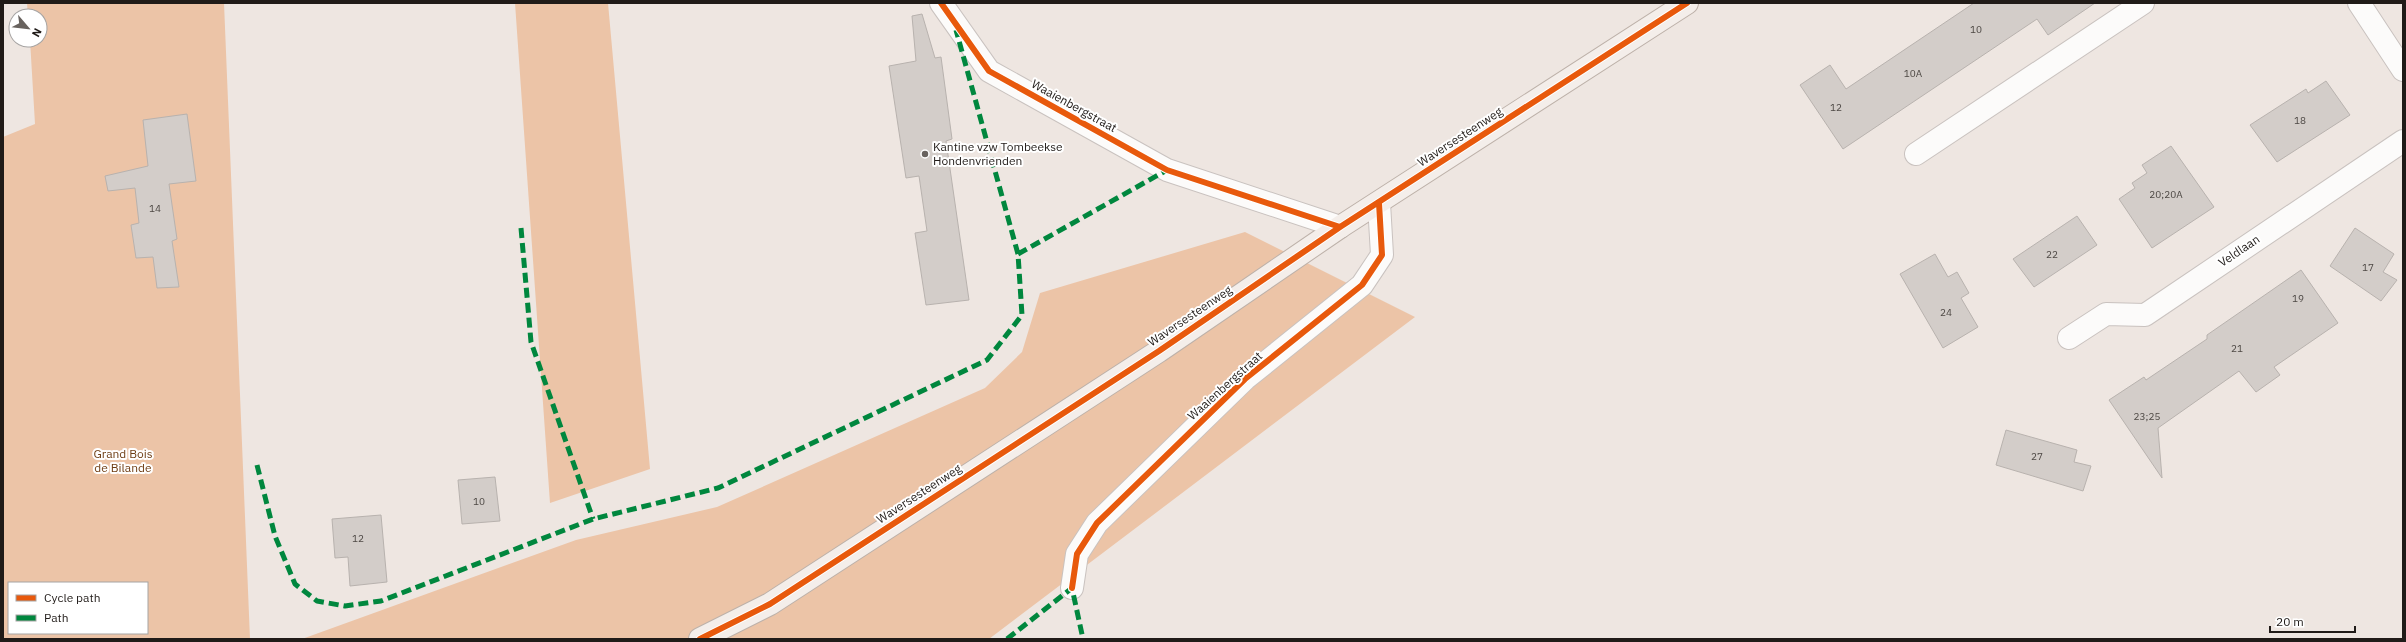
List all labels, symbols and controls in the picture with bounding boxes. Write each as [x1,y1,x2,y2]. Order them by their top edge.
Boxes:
north arrow [8,8,48,48]
house number: 10 [1970,23,1982,36]
text: N [29,26,45,40]
house number: 10A [1904,67,1923,80]
street label: Waaienbergstraat [1029,76,1119,135]
house number: 12 [1830,101,1842,114]
street label: Waversesteenweg [1415,103,1505,170]
house number: 18 [2294,114,2306,127]
place label: Kantine vzw Tombeekse Hondenvrienden [933,139,1063,168]
marker: Kantine vzw Tombeekse Hondenvrienden [920,149,930,159]
house number: 20;20A [2149,188,2183,201]
house number: 14 [149,202,161,215]
street label: Veldlaan [2215,231,2262,270]
house number: 22 [2046,248,2058,261]
house number: 17 [2362,261,2374,274]
street label: Waversesteenweg [1145,282,1235,349]
house number: 19 [2292,292,2304,305]
house number: 24 [1940,306,1952,319]
house number: 21 [2231,342,2243,355]
street label: Waaienbergstraat [1184,348,1265,423]
house number: 23;25 [2134,410,2160,423]
park label: Grand Bois de Bilande [93,446,153,475]
house number: 27 [2031,450,2043,463]
street label: Waversesteenweg [874,460,964,527]
house number: 10 [473,495,485,508]
house number: 12 [352,532,364,545]
legend [8,582,148,634]
text: Cycle path [44,590,101,605]
scale bar [2270,608,2355,634]
text: Path [44,610,69,625]
text: 20 m [2276,614,2304,629]

